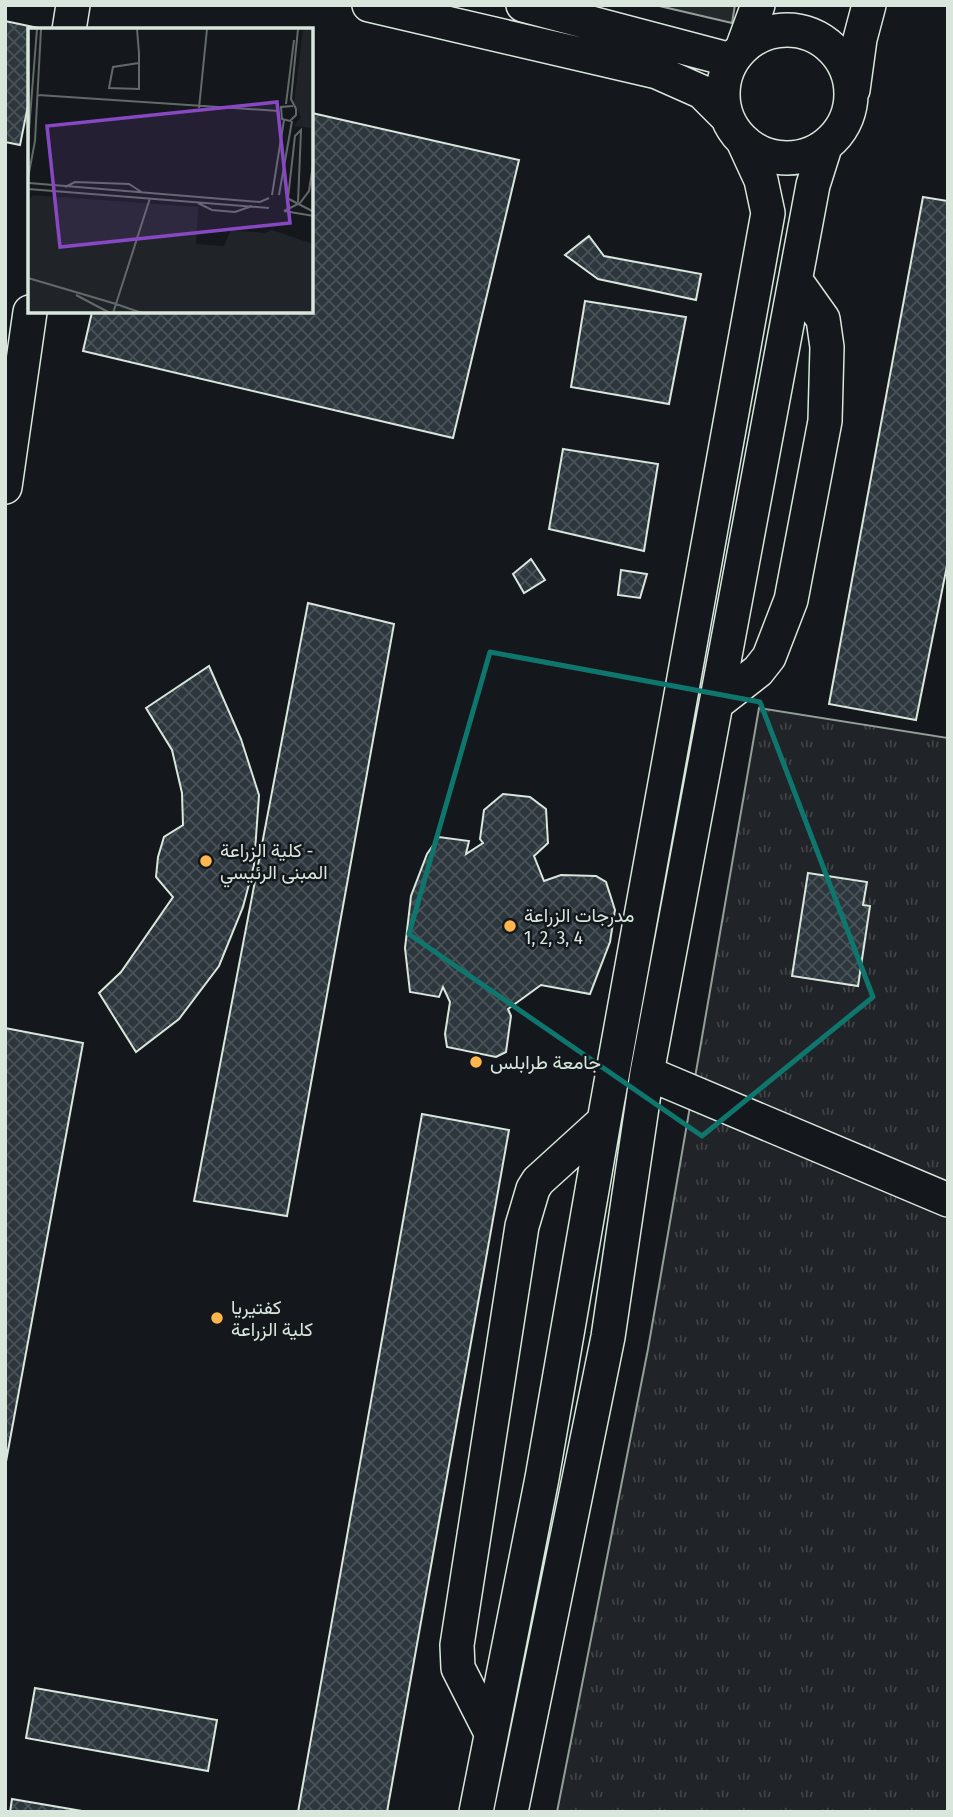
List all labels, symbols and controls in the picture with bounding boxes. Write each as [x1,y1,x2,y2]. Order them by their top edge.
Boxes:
inset map [28,28,313,313]
place label: كلية الزراعة - المبنى الرئيسي [220,839,328,888]
marker: كلية الزراعة - المبنى الرئيسي [198,853,214,869]
place label: مدرجات الزراعة 1, 2, 3, 4 [524,904,634,949]
marker: مدرجات الزراعة 1, 2, 3, 4 [502,918,518,934]
place label: جامعة طرابلس [490,1051,601,1074]
marker: جامعة طرابلس [468,1054,484,1070]
place label: كفتيريا كلية الزراعة [231,1296,313,1341]
marker: كفتيريا كلية الزراعة [209,1310,225,1326]

